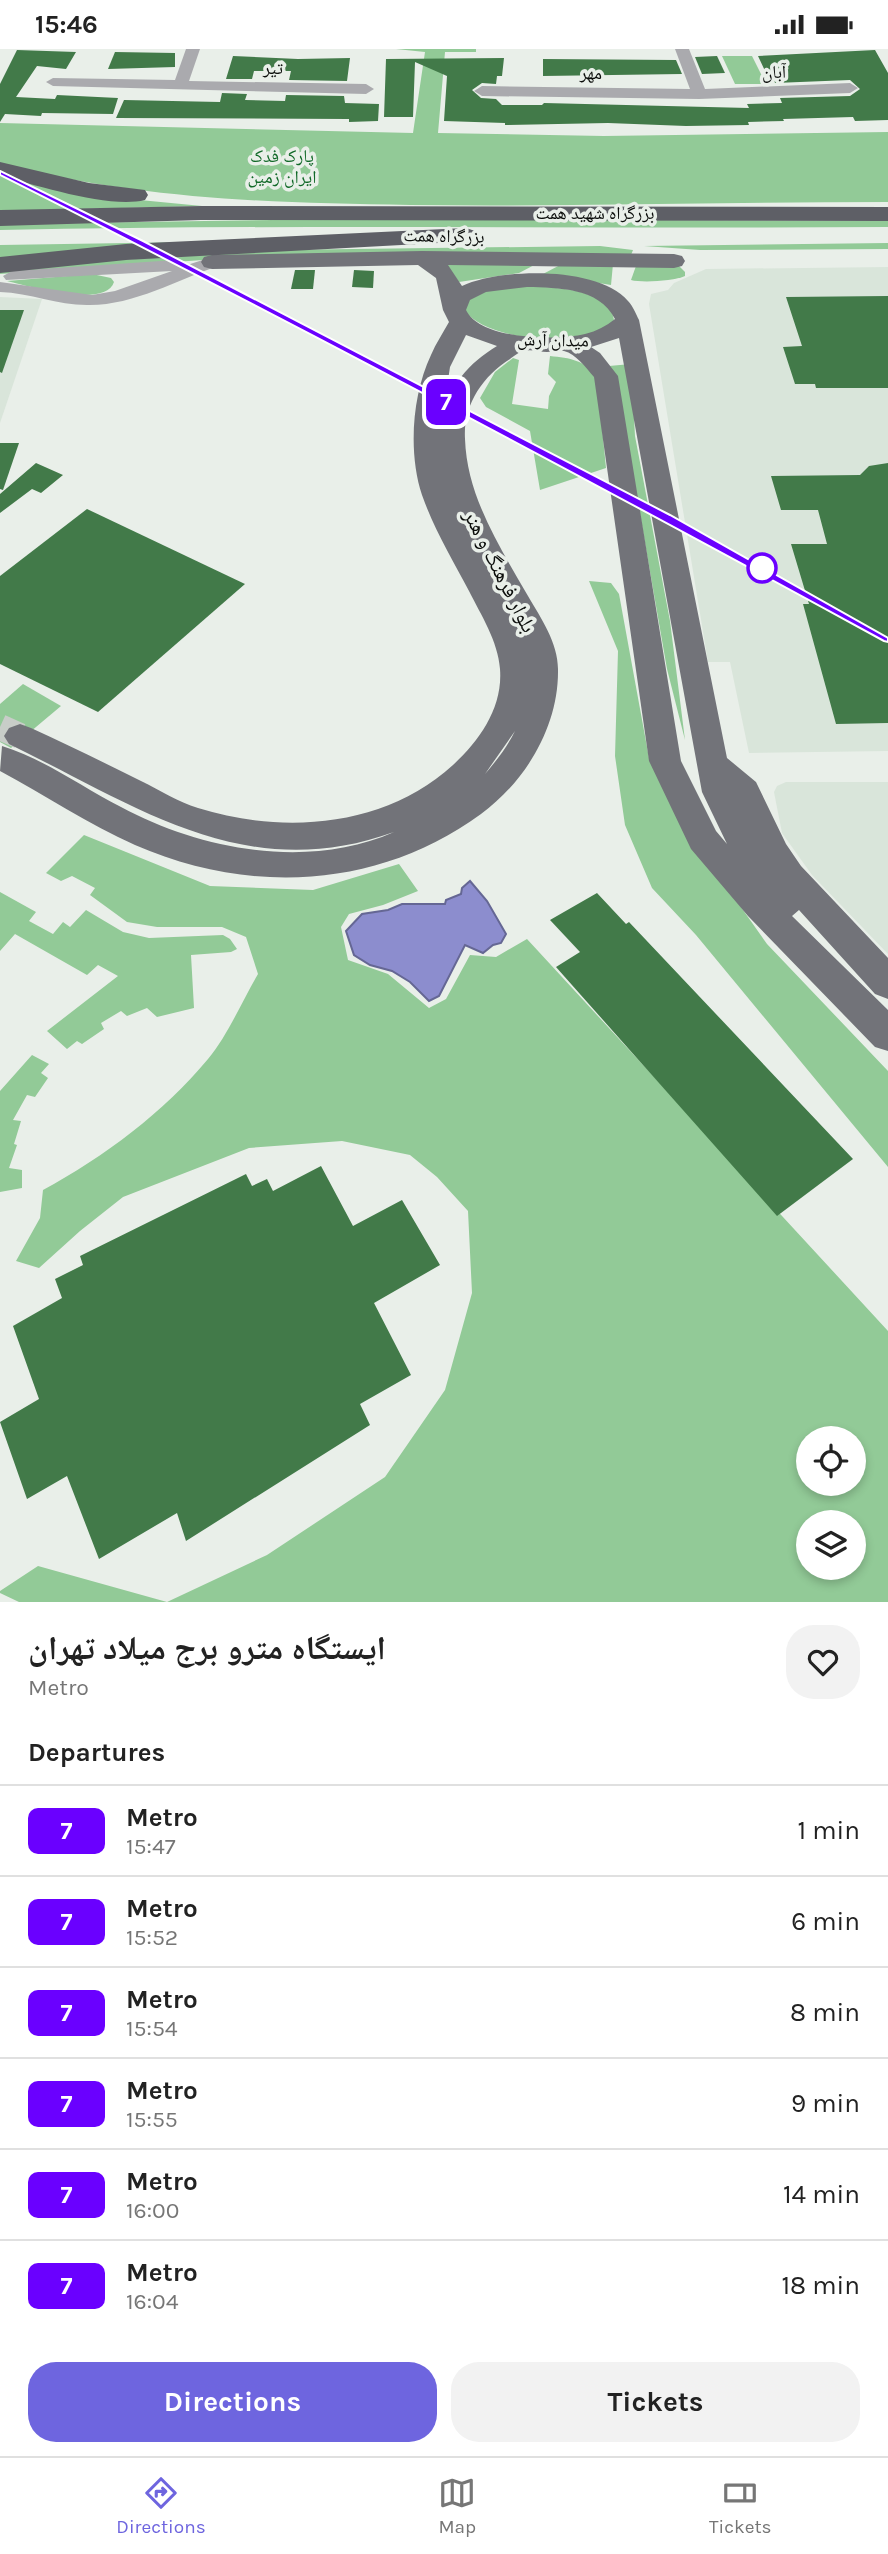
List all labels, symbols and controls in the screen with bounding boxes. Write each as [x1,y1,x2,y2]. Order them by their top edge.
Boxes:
text: 15:46 [35,9,98,40]
street label: تیر [262,57,283,79]
street label: آبان [761,61,787,83]
street label: مهر [579,62,602,84]
park label: پارک فدک ایران زمین [247,145,317,188]
street label: بزرگراه شهید همت [535,202,655,224]
street label: بزرگراه همت [403,224,485,248]
street label: میدان آرش [517,328,589,352]
line badge: 7 [423,379,469,425]
text: 7 [440,388,452,416]
street label: بلوار فرهنگ و هنر [458,505,541,636]
unlabelled marker [747,553,777,583]
map controls [796,1426,866,1580]
button: locate [796,1426,866,1496]
button: layers [796,1510,866,1580]
button: heart [786,1625,860,1699]
text: ایستگاه مترو برج میلاد تهران [28,1629,386,1667]
text: Metro [28,1674,89,1701]
text: Departures [28,1737,165,1768]
text: Metro [126,1802,198,1833]
text: 1 min [797,1815,860,1846]
text: 7 [61,1817,72,1845]
text: 15:47 [126,1833,176,1860]
text: Metro [126,1893,198,1924]
text: 6 min [791,1906,860,1937]
text: 7 [61,1908,72,1936]
text: 15:52 [126,1924,178,1951]
text: Metro [126,1984,198,2015]
text: 8 min [790,1997,860,2028]
text: 7 [61,1999,72,2027]
text: 15:54 [126,2015,178,2042]
text: Metro [126,2075,198,2106]
text: 9 min [791,2088,860,2119]
text: 7 [61,2090,72,2118]
text: 15:55 [126,2106,178,2133]
text: Metro [126,2166,198,2197]
text: 14 min [783,2179,860,2210]
text: 7 [61,2181,72,2209]
text: 16:00 [126,2197,179,2224]
text: Metro [126,2257,198,2288]
text: 18 min [781,2270,860,2301]
text: 7 [61,2272,72,2300]
text: 16:04 [126,2288,179,2315]
button: Directions [28,2362,437,2442]
button: Tickets [451,2362,860,2442]
tab: Directions [116,2474,206,2538]
tab: Map [438,2474,476,2538]
tab: Tickets [709,2474,772,2538]

